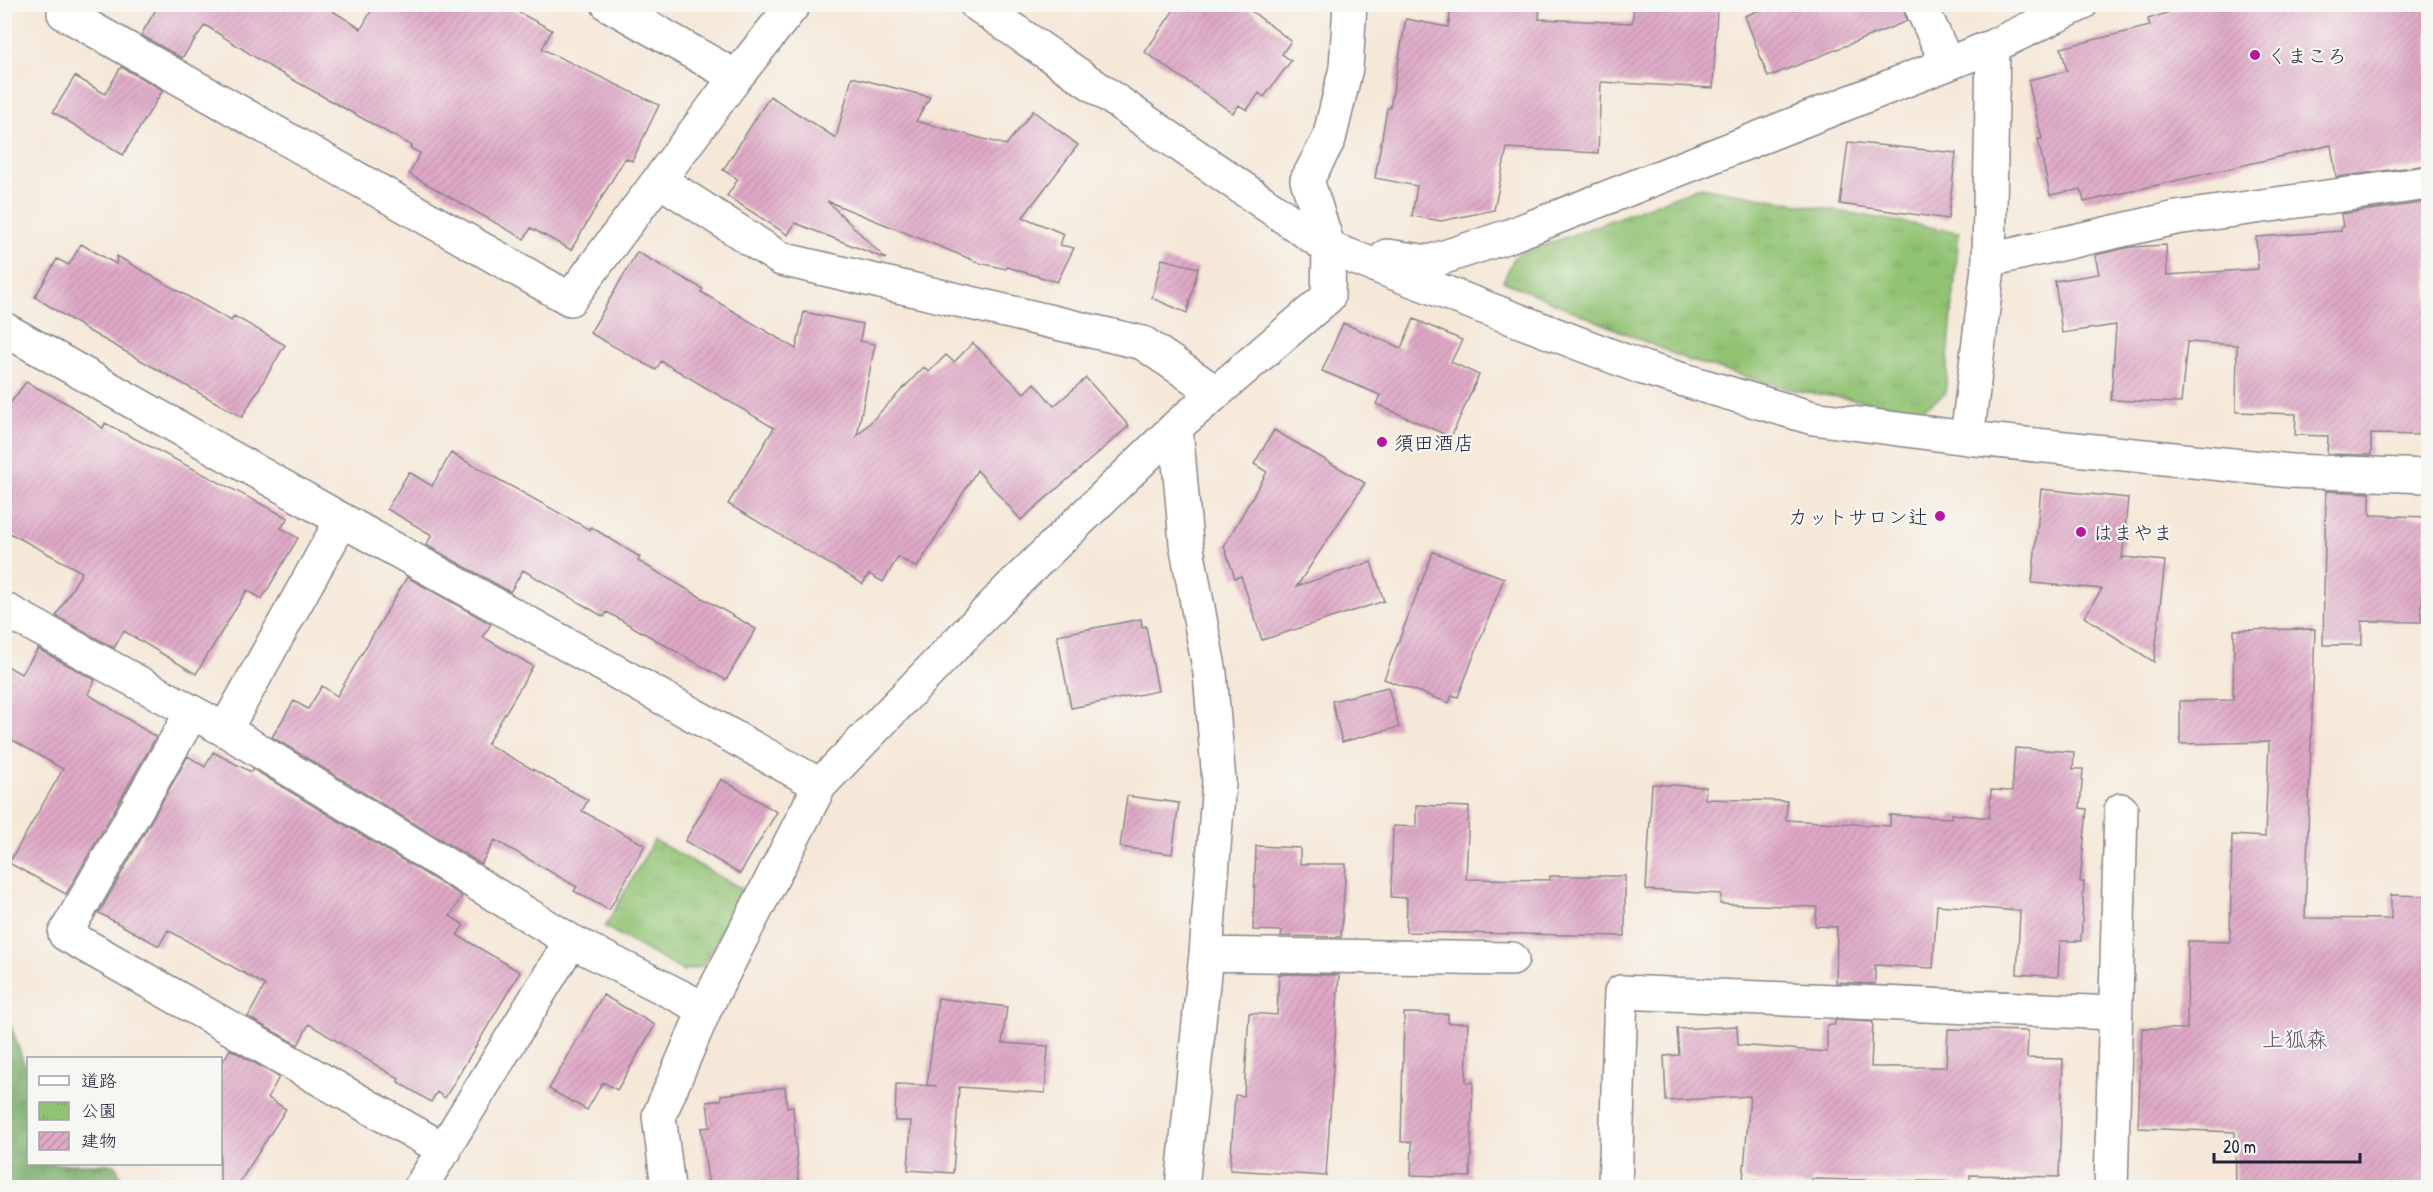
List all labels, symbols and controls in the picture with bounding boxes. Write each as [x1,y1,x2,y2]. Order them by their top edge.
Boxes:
place label: くまころ [2267,42,2347,69]
marker: くまころ [2248,48,2262,62]
place label: 須田酒店 [1394,429,1474,456]
marker: 須田酒店 [1375,435,1389,449]
place label: カットサロン辻 [1788,503,1928,530]
marker: カットサロン辻 [1933,509,1947,523]
place label: はまやま [2093,519,2173,546]
marker: はまやま [2074,525,2088,539]
district label: 上狐森 [2262,1024,2328,1054]
legend [27,1057,222,1165]
text: 道路 [81,1068,117,1093]
text: 公園 [81,1098,117,1123]
scale bar [2214,1126,2360,1164]
text: 建物 [81,1128,117,1153]
text: 20 m [2223,1134,2256,1159]

